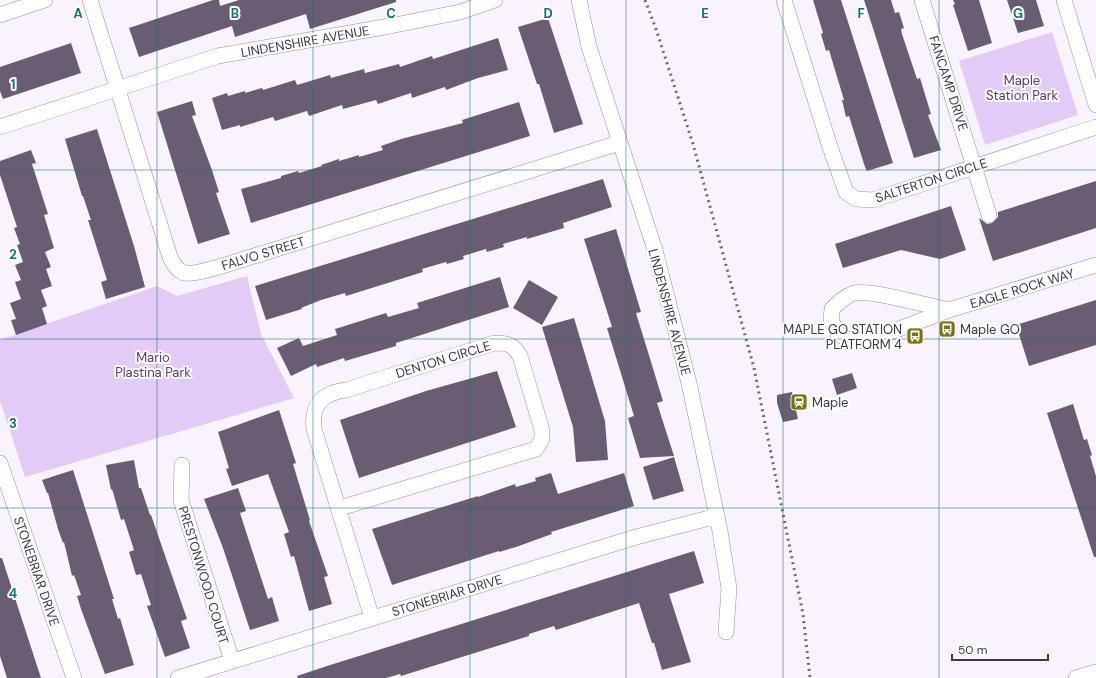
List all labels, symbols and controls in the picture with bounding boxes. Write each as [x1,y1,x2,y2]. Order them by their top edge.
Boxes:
text: A [73,5,83,22]
text: B [231,5,239,22]
text: C [386,5,396,22]
text: D [543,5,553,22]
text: E [701,5,709,22]
text: F [857,5,865,22]
text: G [1013,5,1023,22]
street label: LINDENSHIRE AVENUE [239,22,371,61]
street label: FANCAMP DRIVE [925,33,972,133]
park label: Maple Station Park [986,72,1058,104]
text: 1 [11,76,15,93]
street label: SALTERTON CIRCLE [873,154,989,207]
street label: FALVO STREET [219,233,307,274]
text: 2 [9,246,17,263]
street label: LINDENSHIRE AVENUE [644,247,695,377]
street label: EAGLE ROCK WAY [968,264,1077,312]
bus stop icon: Maple GO [937,319,957,339]
place label: MAPLE GO STATION PLATFORM 4 [783,321,902,353]
place label: Maple GO [960,321,1020,338]
bus stop icon: MAPLE GO STATION PLATFORM 4 [905,326,925,346]
street label: DENTON CIRCLE [394,337,493,382]
park label: Mario Plastina Park [115,349,191,381]
station icon: Maple [789,392,809,412]
place label: Maple [812,394,848,411]
text: 3 [9,415,17,432]
street label: PRESTONWOOD COURT [174,504,233,646]
street label: STONEBRIAR DRIVE [10,514,63,628]
street label: STONEBRIAR DRIVE [390,571,504,620]
text: 4 [9,585,17,602]
scale bar [952,636,1048,662]
text: 50 m [958,642,987,658]

